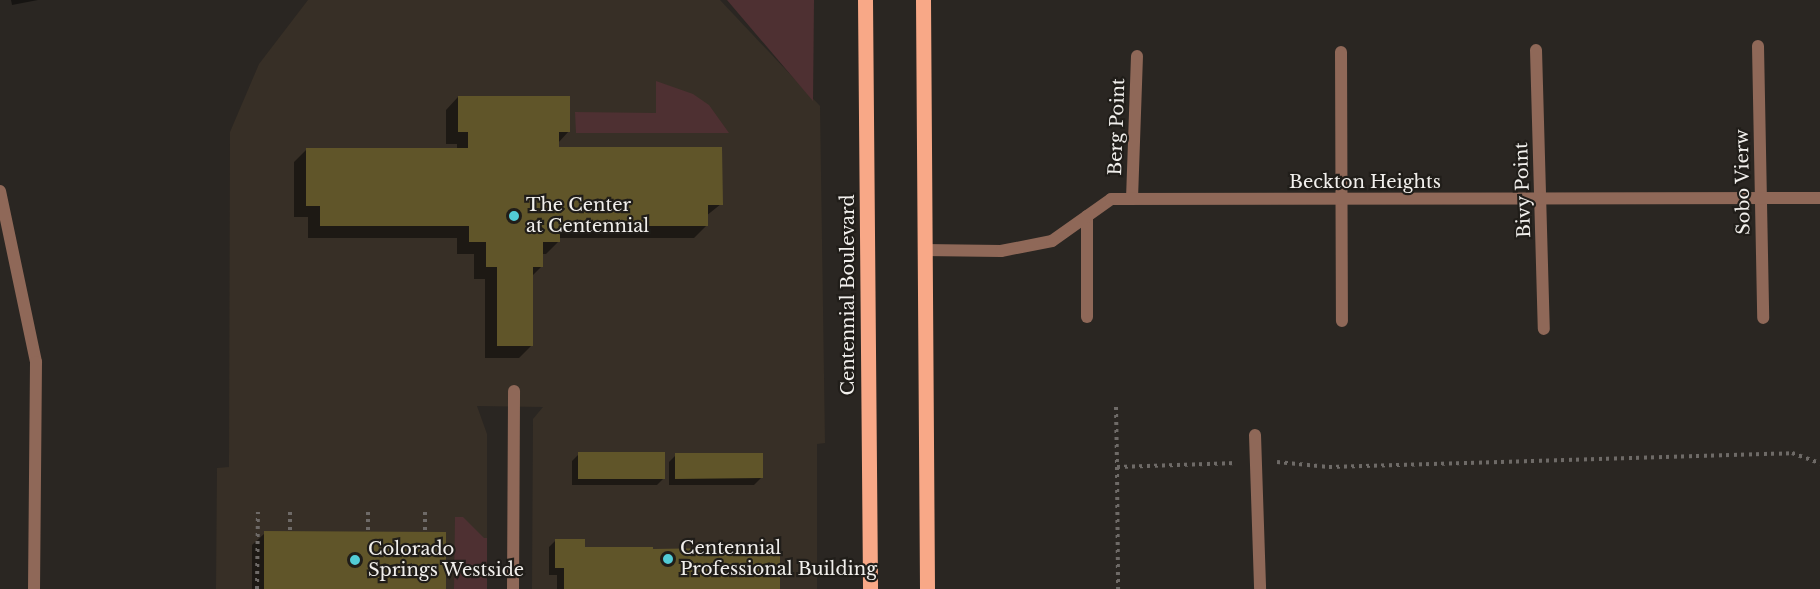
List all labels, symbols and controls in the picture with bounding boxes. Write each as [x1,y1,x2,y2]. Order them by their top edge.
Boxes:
street label: Berg Point [1105,78,1129,176]
street label: Sobo Vierw [1731,129,1755,235]
street label: Bivy Point [1511,141,1535,239]
street label: Beckton Heights [1289,171,1441,193]
street label: Centennial Boulevard [837,194,859,396]
place label: The Center at Centennial [526,195,649,238]
marker: The Center at Centennial [507,209,521,223]
place label: Centennial Professional Building [680,538,877,580]
place label: Colorado Springs Westside [368,539,525,582]
marker: Colorado Springs Westside [346,551,364,569]
marker: Centennial Professional Building [661,552,675,566]

